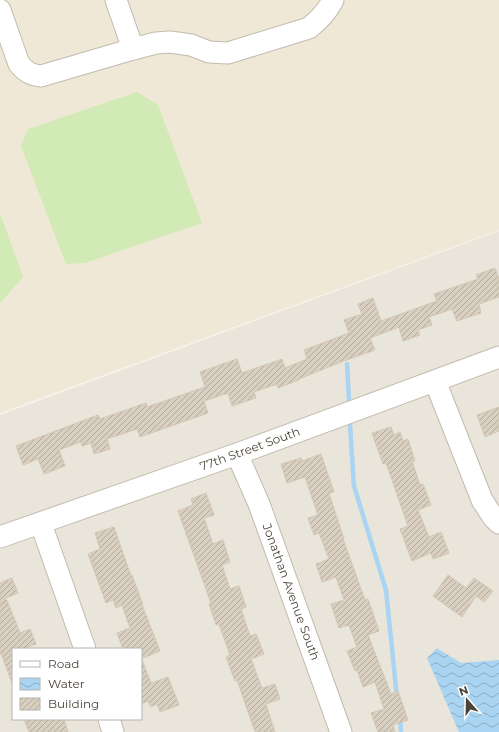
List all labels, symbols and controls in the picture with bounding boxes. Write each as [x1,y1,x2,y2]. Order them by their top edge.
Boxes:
street label: 77th Street South [198,423,302,474]
street label: Jonathan Avenue South [259,520,323,662]
legend [12,648,142,720]
text: Road [48,656,79,671]
text: Water [48,676,85,691]
north arrow [447,680,487,720]
text: N [457,683,470,699]
text: Building [48,696,99,711]

